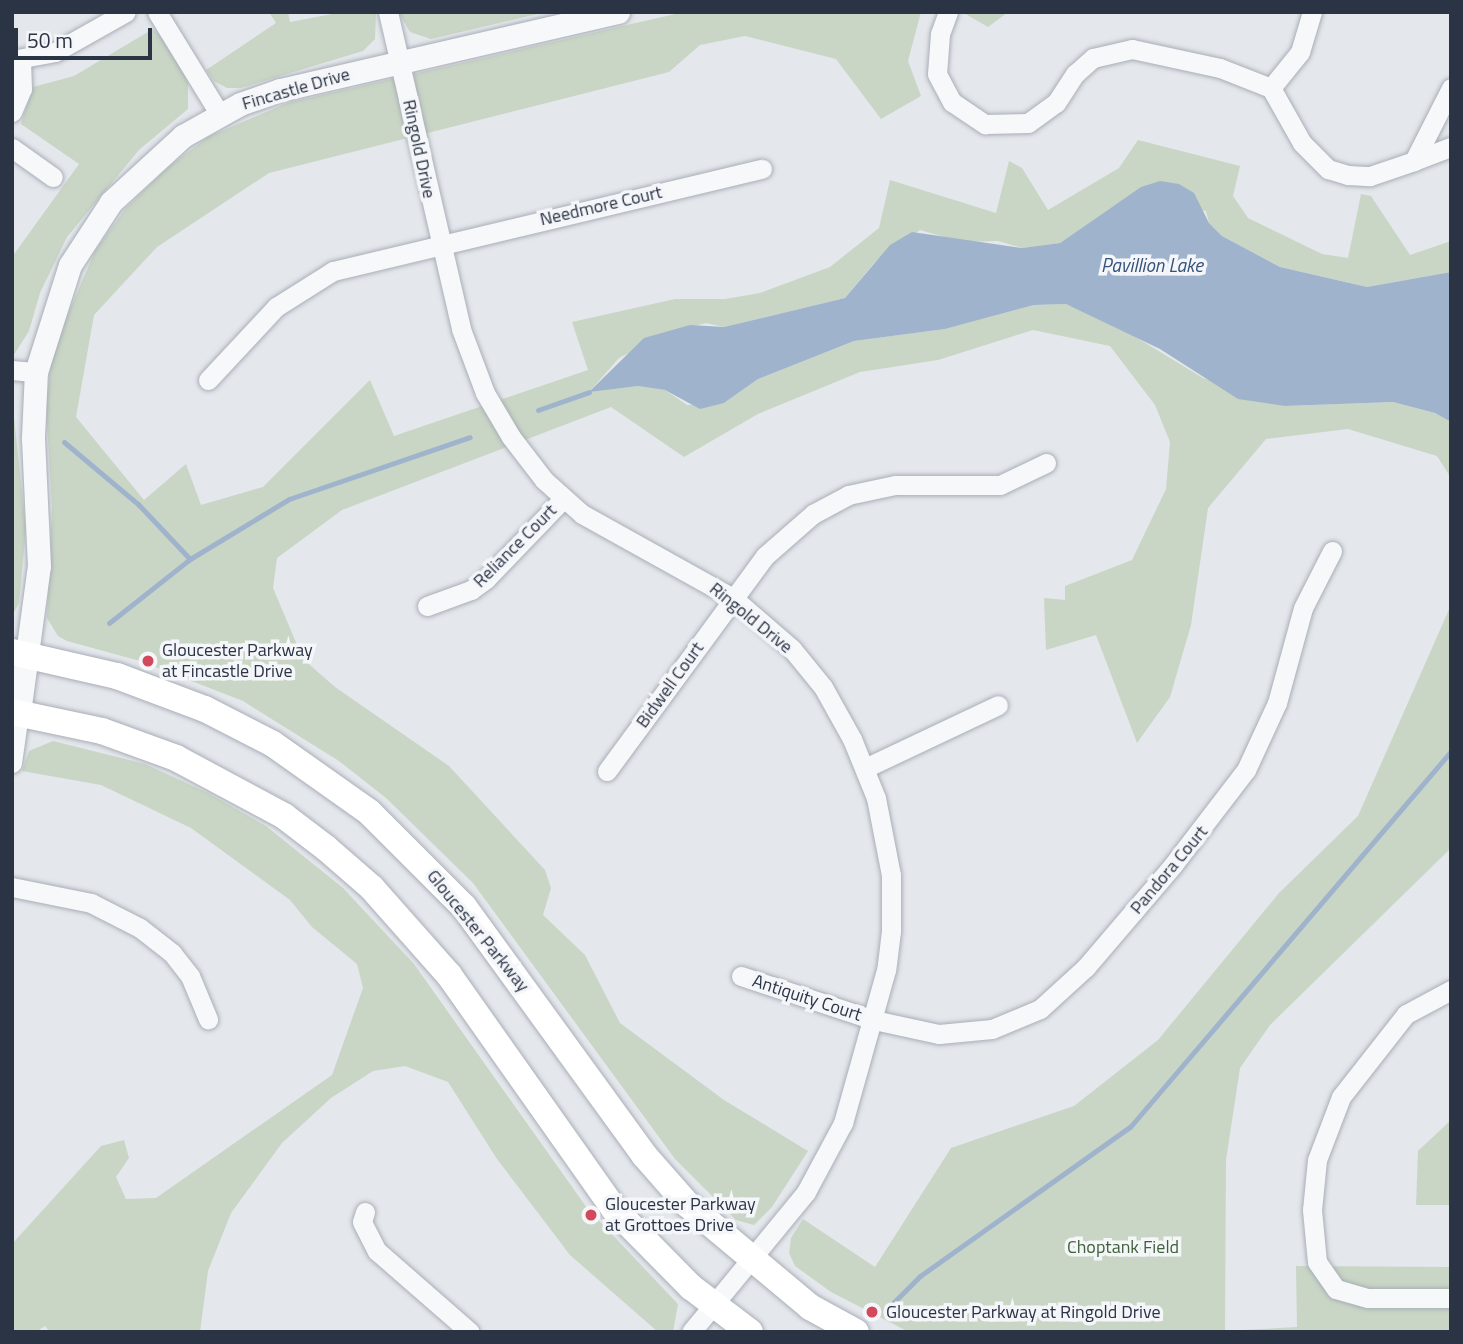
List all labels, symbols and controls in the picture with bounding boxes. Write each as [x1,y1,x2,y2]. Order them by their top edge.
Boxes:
scale bar [18,14,156,58]
text: 50 m [27,24,73,56]
street label: Fincastle Drive [240,63,352,115]
street label: Ringold Drive [398,98,440,200]
street label: Needmore Court [538,181,664,231]
water label: Pavillion Lake [1101,254,1203,276]
street label: Reliance Court [469,500,561,592]
street label: Ringold Drive [705,578,797,658]
street label: Bidwell Court [632,638,708,732]
place label: Gloucester Parkway at Fincastle Drive [162,640,313,682]
marker: Gloucester Parkway at Fincastle Drive [140,653,156,669]
street label: Pandora Court [1126,821,1212,919]
street label: Gloucester Parkway [422,866,534,996]
street label: Antiquity Court [750,970,864,1026]
place label: Gloucester Parkway at Grottoes Drive [605,1194,756,1236]
marker: Gloucester Parkway at Grottoes Drive [583,1207,599,1223]
park label: Choptank Field [1067,1236,1179,1258]
place label: Gloucester Parkway at Ringold Drive [886,1301,1161,1323]
marker: Gloucester Parkway at Ringold Drive [864,1304,880,1320]

